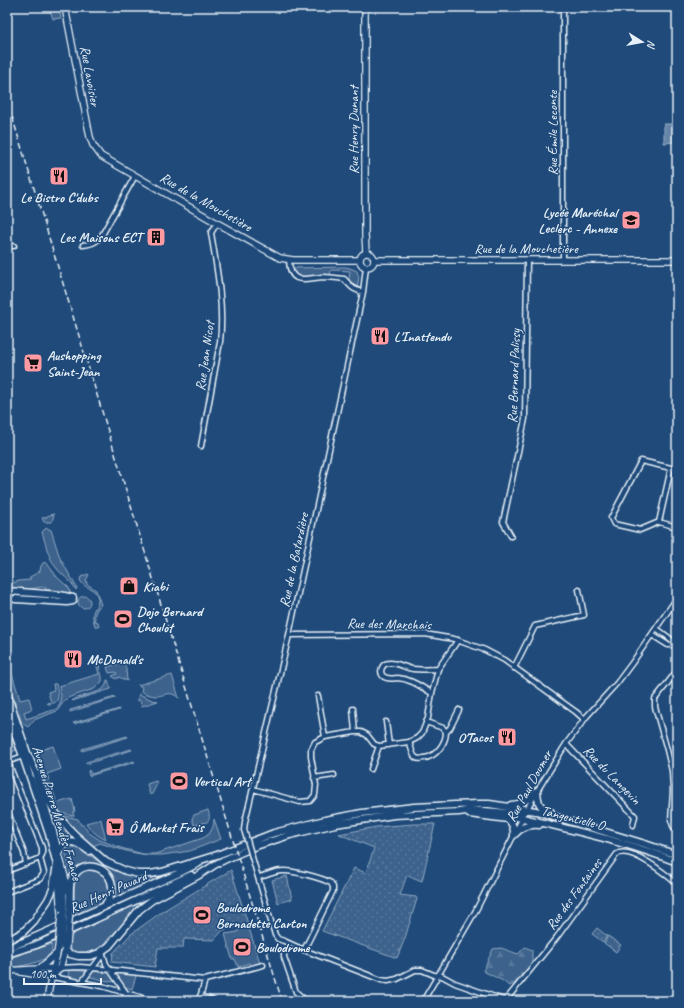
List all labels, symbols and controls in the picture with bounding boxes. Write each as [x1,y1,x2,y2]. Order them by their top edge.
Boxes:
north arrow [622,22,662,62]
text: N [644,39,659,51]
street label: Rue Lavoisier [76,44,104,108]
street label: Rue Henry Dunant [345,83,362,174]
street label: Rue Émile Leconte [544,89,561,175]
restaurant icon: Le Bistro C'dubs [48,165,70,187]
street label: Rue de la Mouchetière [157,169,256,236]
place label: Le Bistro C'dubs [20,189,100,206]
place label: Lycée Maréchal Leclerc - Annexe [539,204,620,237]
school or university icon: Lycée Maréchal Leclerc - Annexe [620,209,642,231]
building icon: Les Maisons ECT [145,226,167,248]
place label: Les Maisons ECT [59,229,146,246]
street label: Rue de la Mouchetière [474,240,579,257]
street label: Rue Jean Nicot [192,318,219,392]
restaurant icon: L'Inattendu [369,325,391,347]
street label: Rue Bernard Palissy [504,327,524,423]
place label: L'Inattendu [394,328,453,345]
place label: Aushopping Saint-Jean [47,347,101,380]
supermarket icon: Aushopping Saint-Jean [22,352,44,374]
street label: Rue de la Batardière [276,510,313,609]
shop icon: Kiabi [118,575,140,597]
place label: Kiabi [143,578,170,595]
place label: Dojo Bernard Choulot [137,603,205,636]
sports icon: Dojo Bernard Choulot [112,608,134,630]
street label: Rue des Marchais [347,615,432,633]
restaurant icon: McDonald's [62,648,84,670]
place label: McDonald's [87,651,145,668]
restaurant icon: O'Tacos [496,726,518,748]
place label: O'Tacos [458,729,495,746]
street label: Rue du Langevin [580,742,645,809]
street label: Avenue Pierre Mendès France [28,744,86,884]
street label: Rue Paul Doumer [502,746,556,825]
sports icon: Vertical Art [168,770,190,792]
place label: Vertical Art [193,773,253,790]
street label: Tangentielle O [540,802,608,835]
supermarket icon: Ô Market Frais [104,816,126,838]
place label: Ô Market Frais [129,819,206,836]
street label: Rue des Fontaines [542,854,606,933]
street label: Rue Henri Pavard [67,866,151,917]
place label: Boulodrome Bernadette Carton [216,899,307,932]
sports icon: Boulodrome Bernadette Carton [191,904,213,926]
sports icon: Boulodrome [231,936,253,958]
place label: Boulodrome [256,939,311,956]
scale bar [24,960,101,986]
text: 100 m [30,966,57,982]

